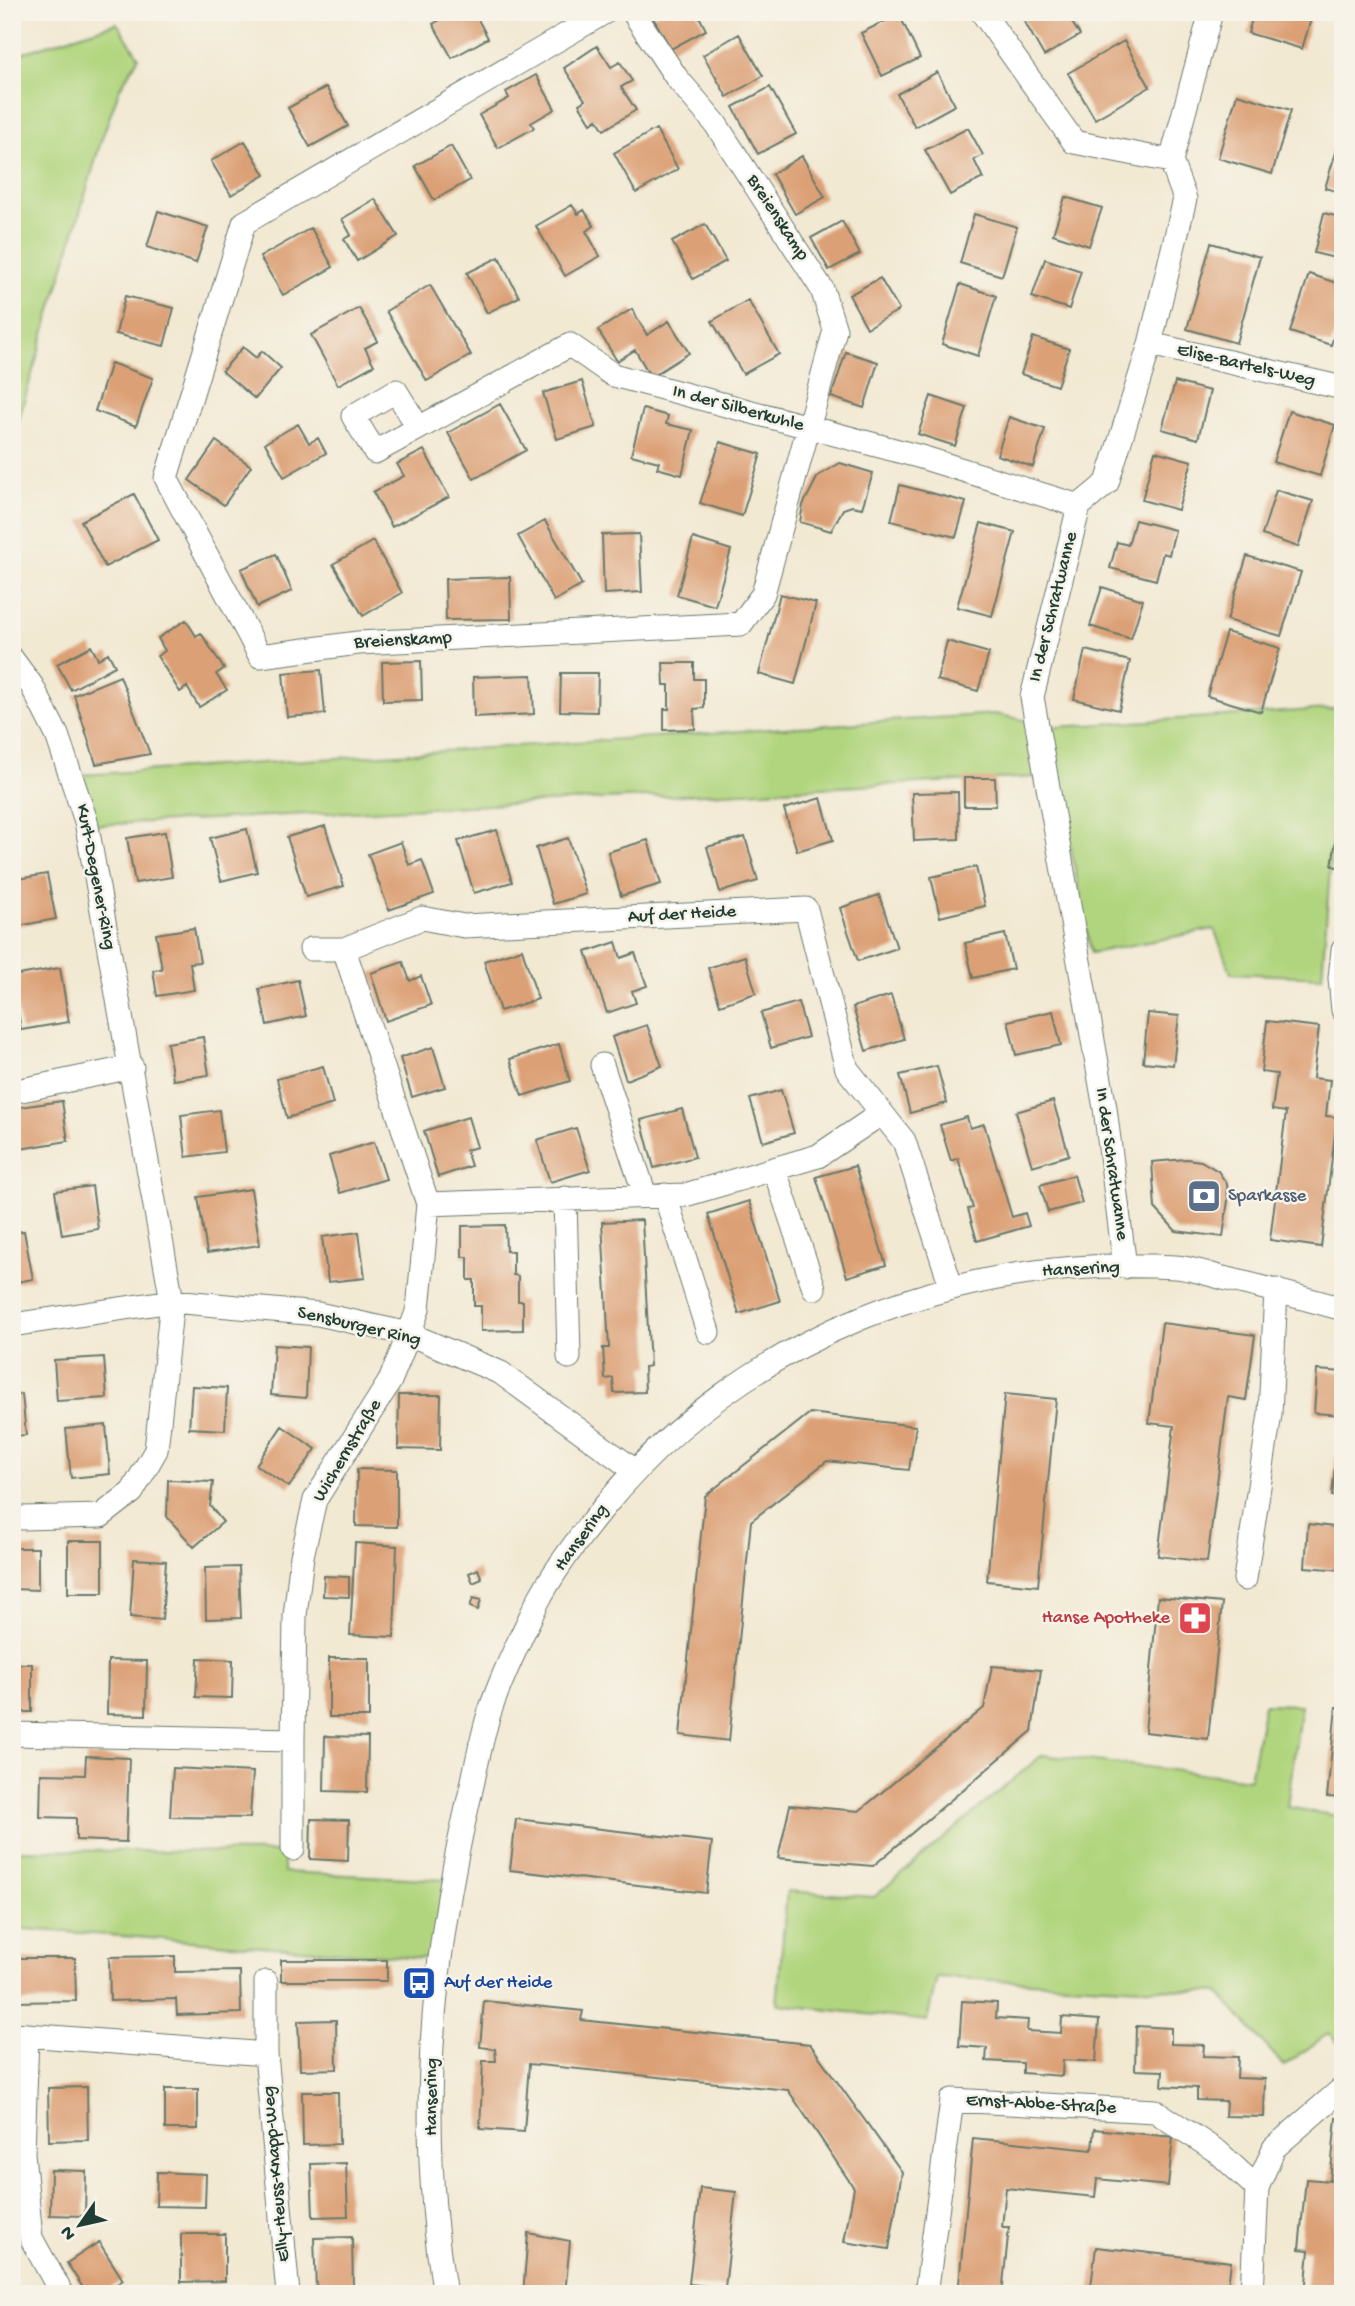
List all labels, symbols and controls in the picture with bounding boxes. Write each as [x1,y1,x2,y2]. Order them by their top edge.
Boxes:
street label: Breienskamp [740,170,814,266]
street label: Elise-Bartels-Weg [1175,339,1318,393]
street label: In der Silberkuhle [670,380,807,438]
street label: In der Schratwanne [1024,529,1084,684]
street label: Breienskamp [352,627,453,655]
street label: Kurt-Degener-Ring [70,802,120,952]
street label: Auf der Heide [627,901,737,929]
street label: In der Schratwanne [1089,1086,1133,1242]
bank icon: Sparkasse [1185,1177,1223,1215]
place label: Sparkasse [1228,1185,1306,1208]
street label: Hansering [1041,1256,1121,1284]
street label: Sensburger Ring [295,1302,423,1352]
street label: Wichernstraße [308,1395,388,1507]
street label: Hansering [550,1500,614,1576]
pharmacy icon: Hanse Apotheke [1176,1599,1214,1637]
place label: Hanse Apotheke [1042,1607,1170,1630]
bus stop icon: Auf der Heide [400,1964,438,2002]
place label: Auf der Heide [444,1972,553,1995]
street label: Hansering [421,2058,444,2136]
street label: Elly-Heuss-Knapp-Weg [258,2085,296,2263]
street label: Ernst-Abbe-Straße [965,2090,1117,2120]
north arrow [46,2190,116,2260]
text: N [56,2221,82,2244]

